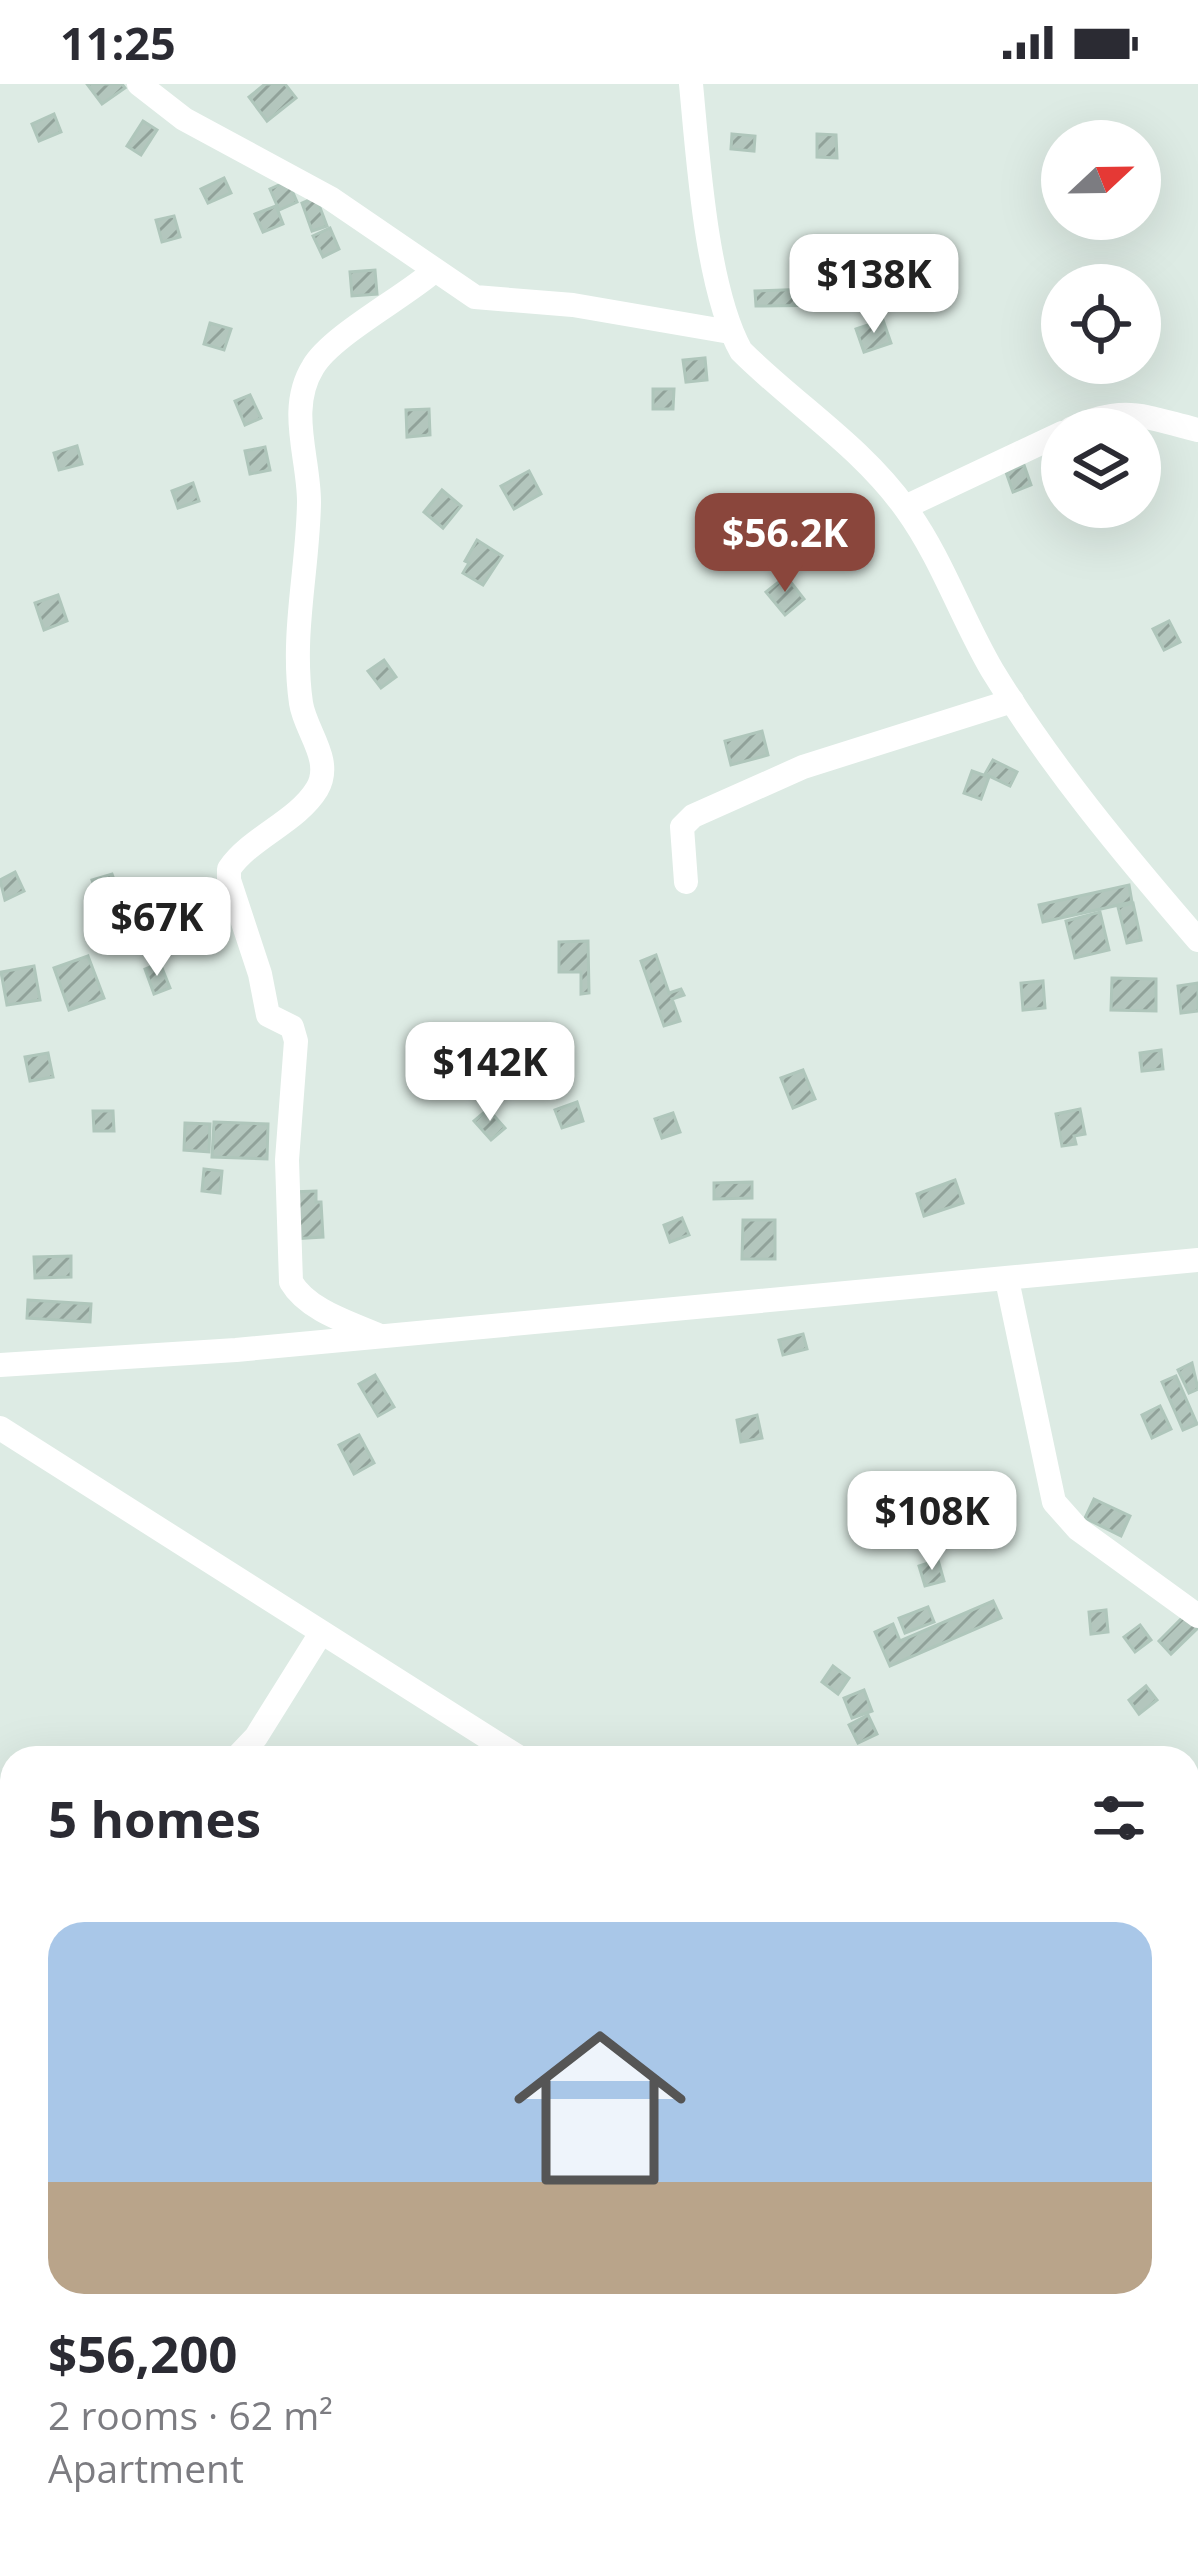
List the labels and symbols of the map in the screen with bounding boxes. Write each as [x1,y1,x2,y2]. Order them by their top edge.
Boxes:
north arrow [1041,120,1161,240]
pin: $138K [790,234,958,336]
pin: $56.2K [687,493,883,595]
pin: $67K [86,877,228,979]
pin: $142K [406,1022,574,1124]
pin: $108K [848,1471,1016,1573]

